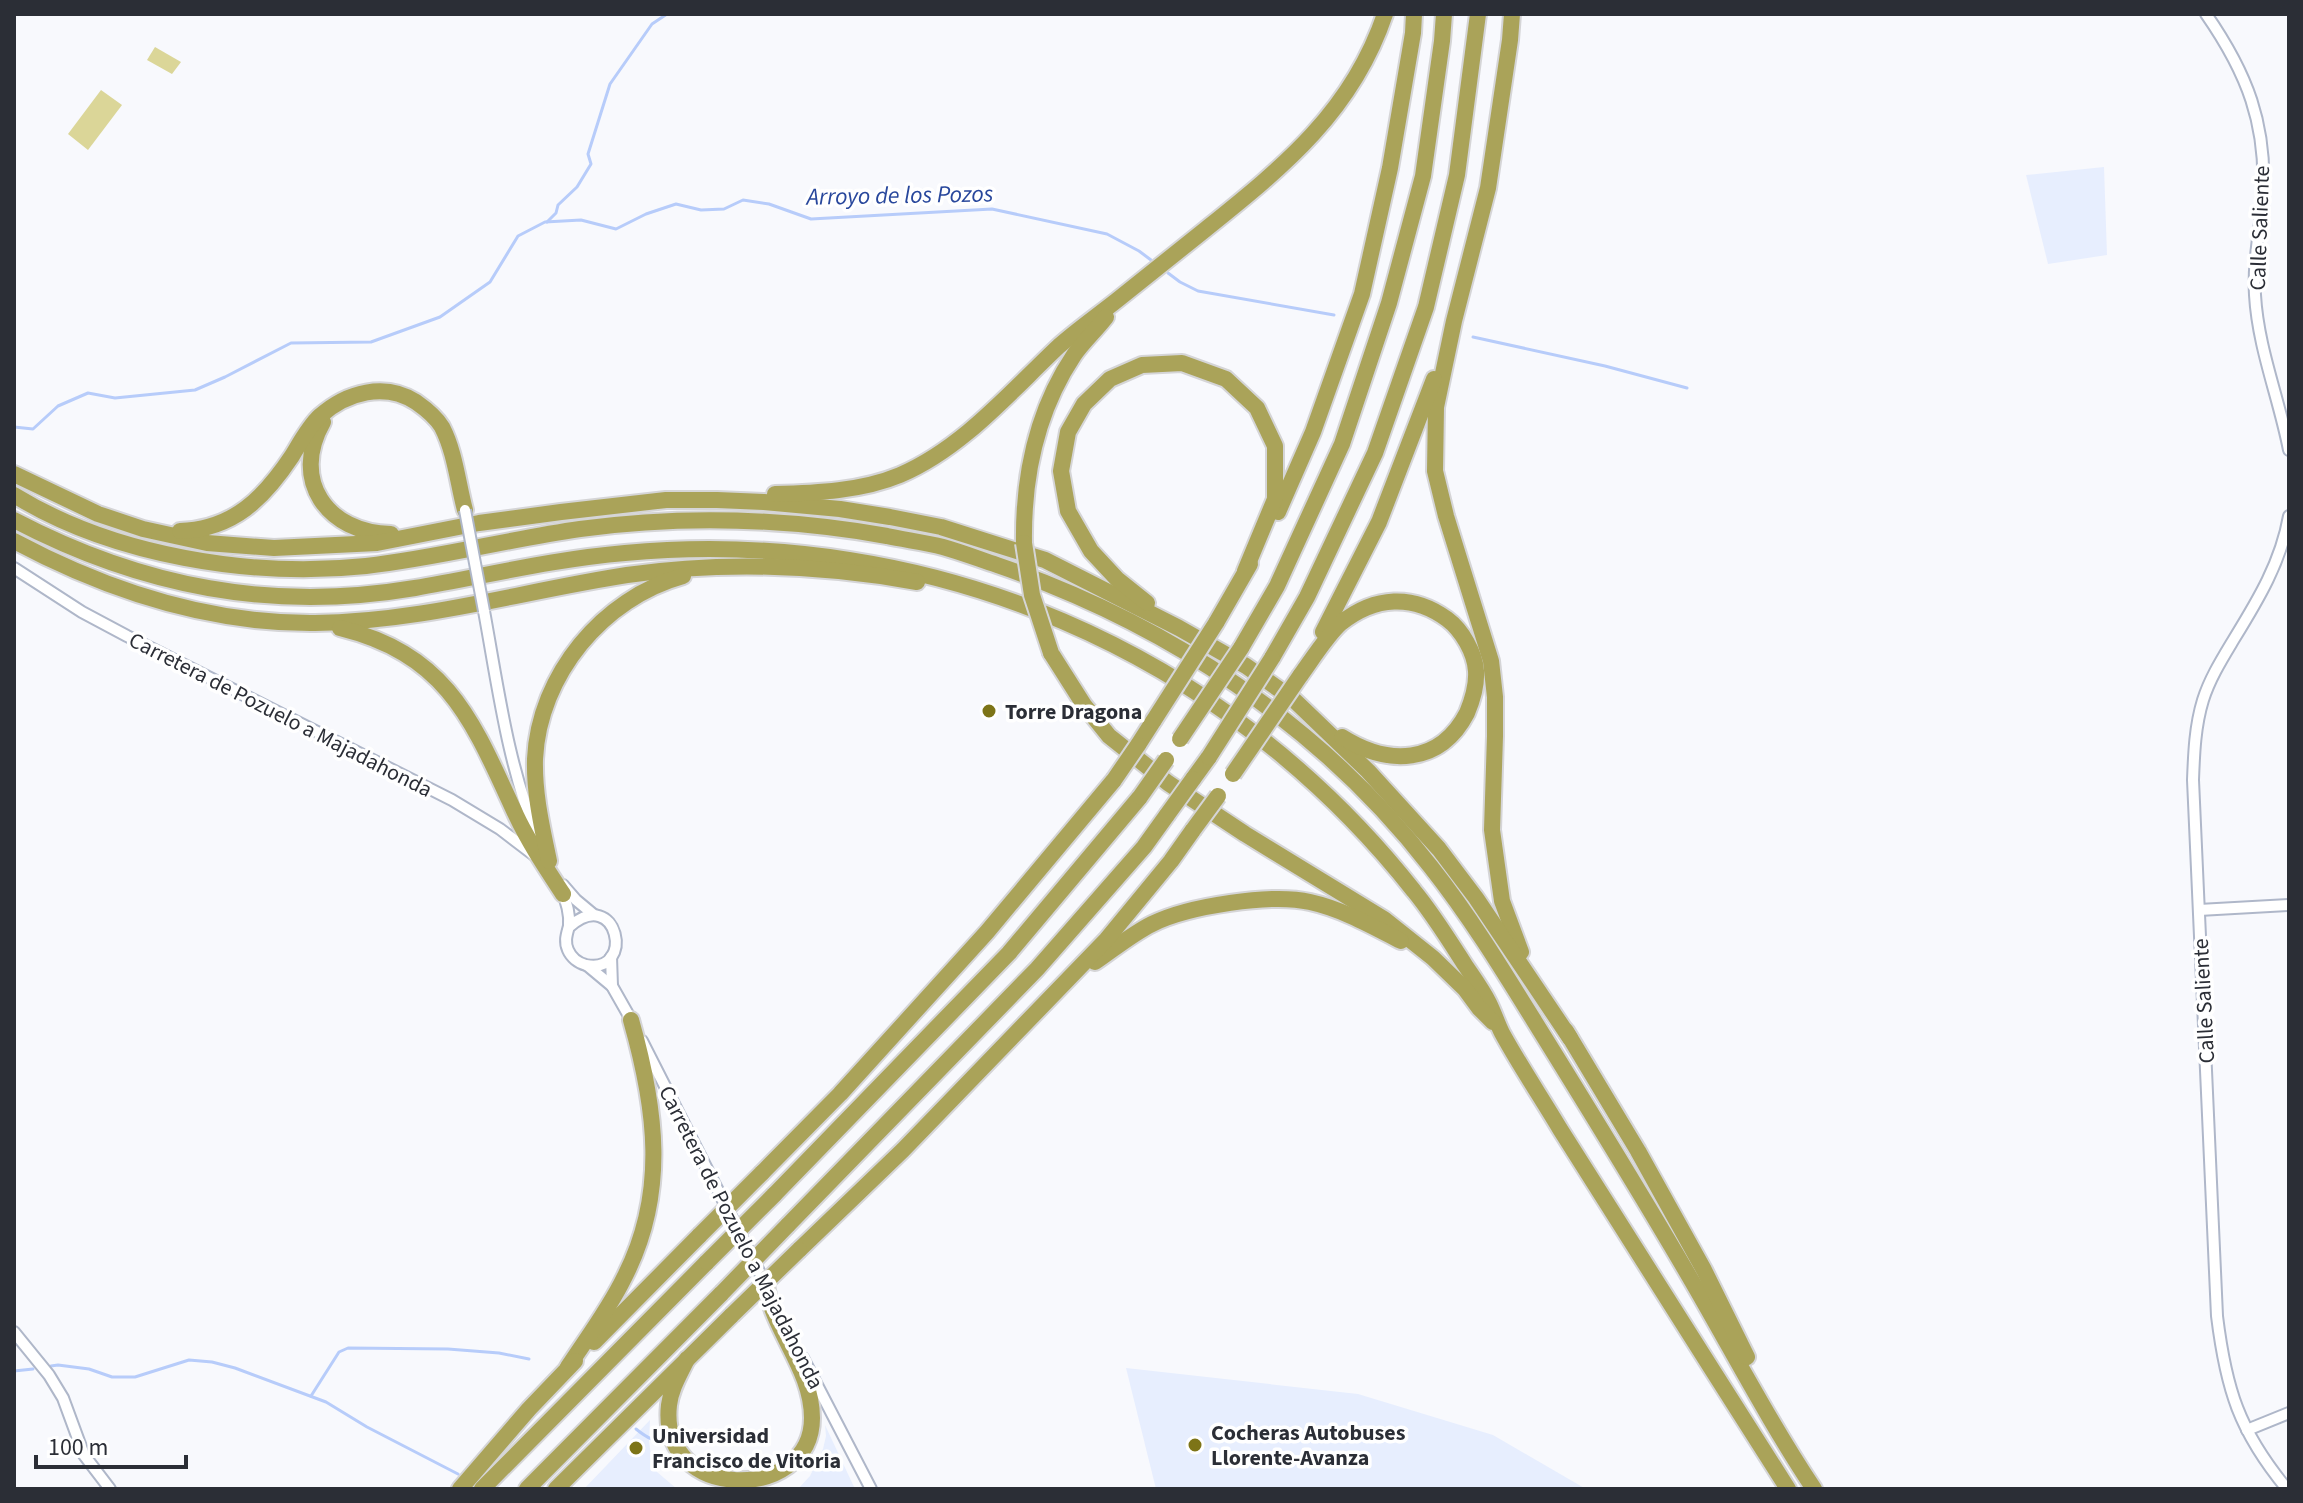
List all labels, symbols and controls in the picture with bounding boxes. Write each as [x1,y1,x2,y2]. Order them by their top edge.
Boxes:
street label: Calle Saliente [2242,165,2278,291]
water label: Arroyo de los Pozos [804,176,994,215]
street label: Carretera de Pozuelo a Majadahonda [123,624,438,806]
place label: Torre Dragona [1005,696,1142,728]
marker: Torre Dragona [980,702,998,720]
street label: Calle Saliente [2185,938,2223,1064]
street label: Carretera de Pozuelo a Majadahonda [650,1080,832,1395]
place label: Cocheras Autobuses Llorente-Avanza [1211,1417,1406,1474]
scale bar [36,1419,186,1469]
place label: Universidad Francisco de Vitoria [652,1420,841,1477]
text: 100 m [48,1430,108,1465]
marker: Cocheras Autobuses Llorente-Avanza [1186,1436,1204,1454]
marker: Universidad Francisco de Vitoria [627,1439,645,1457]

